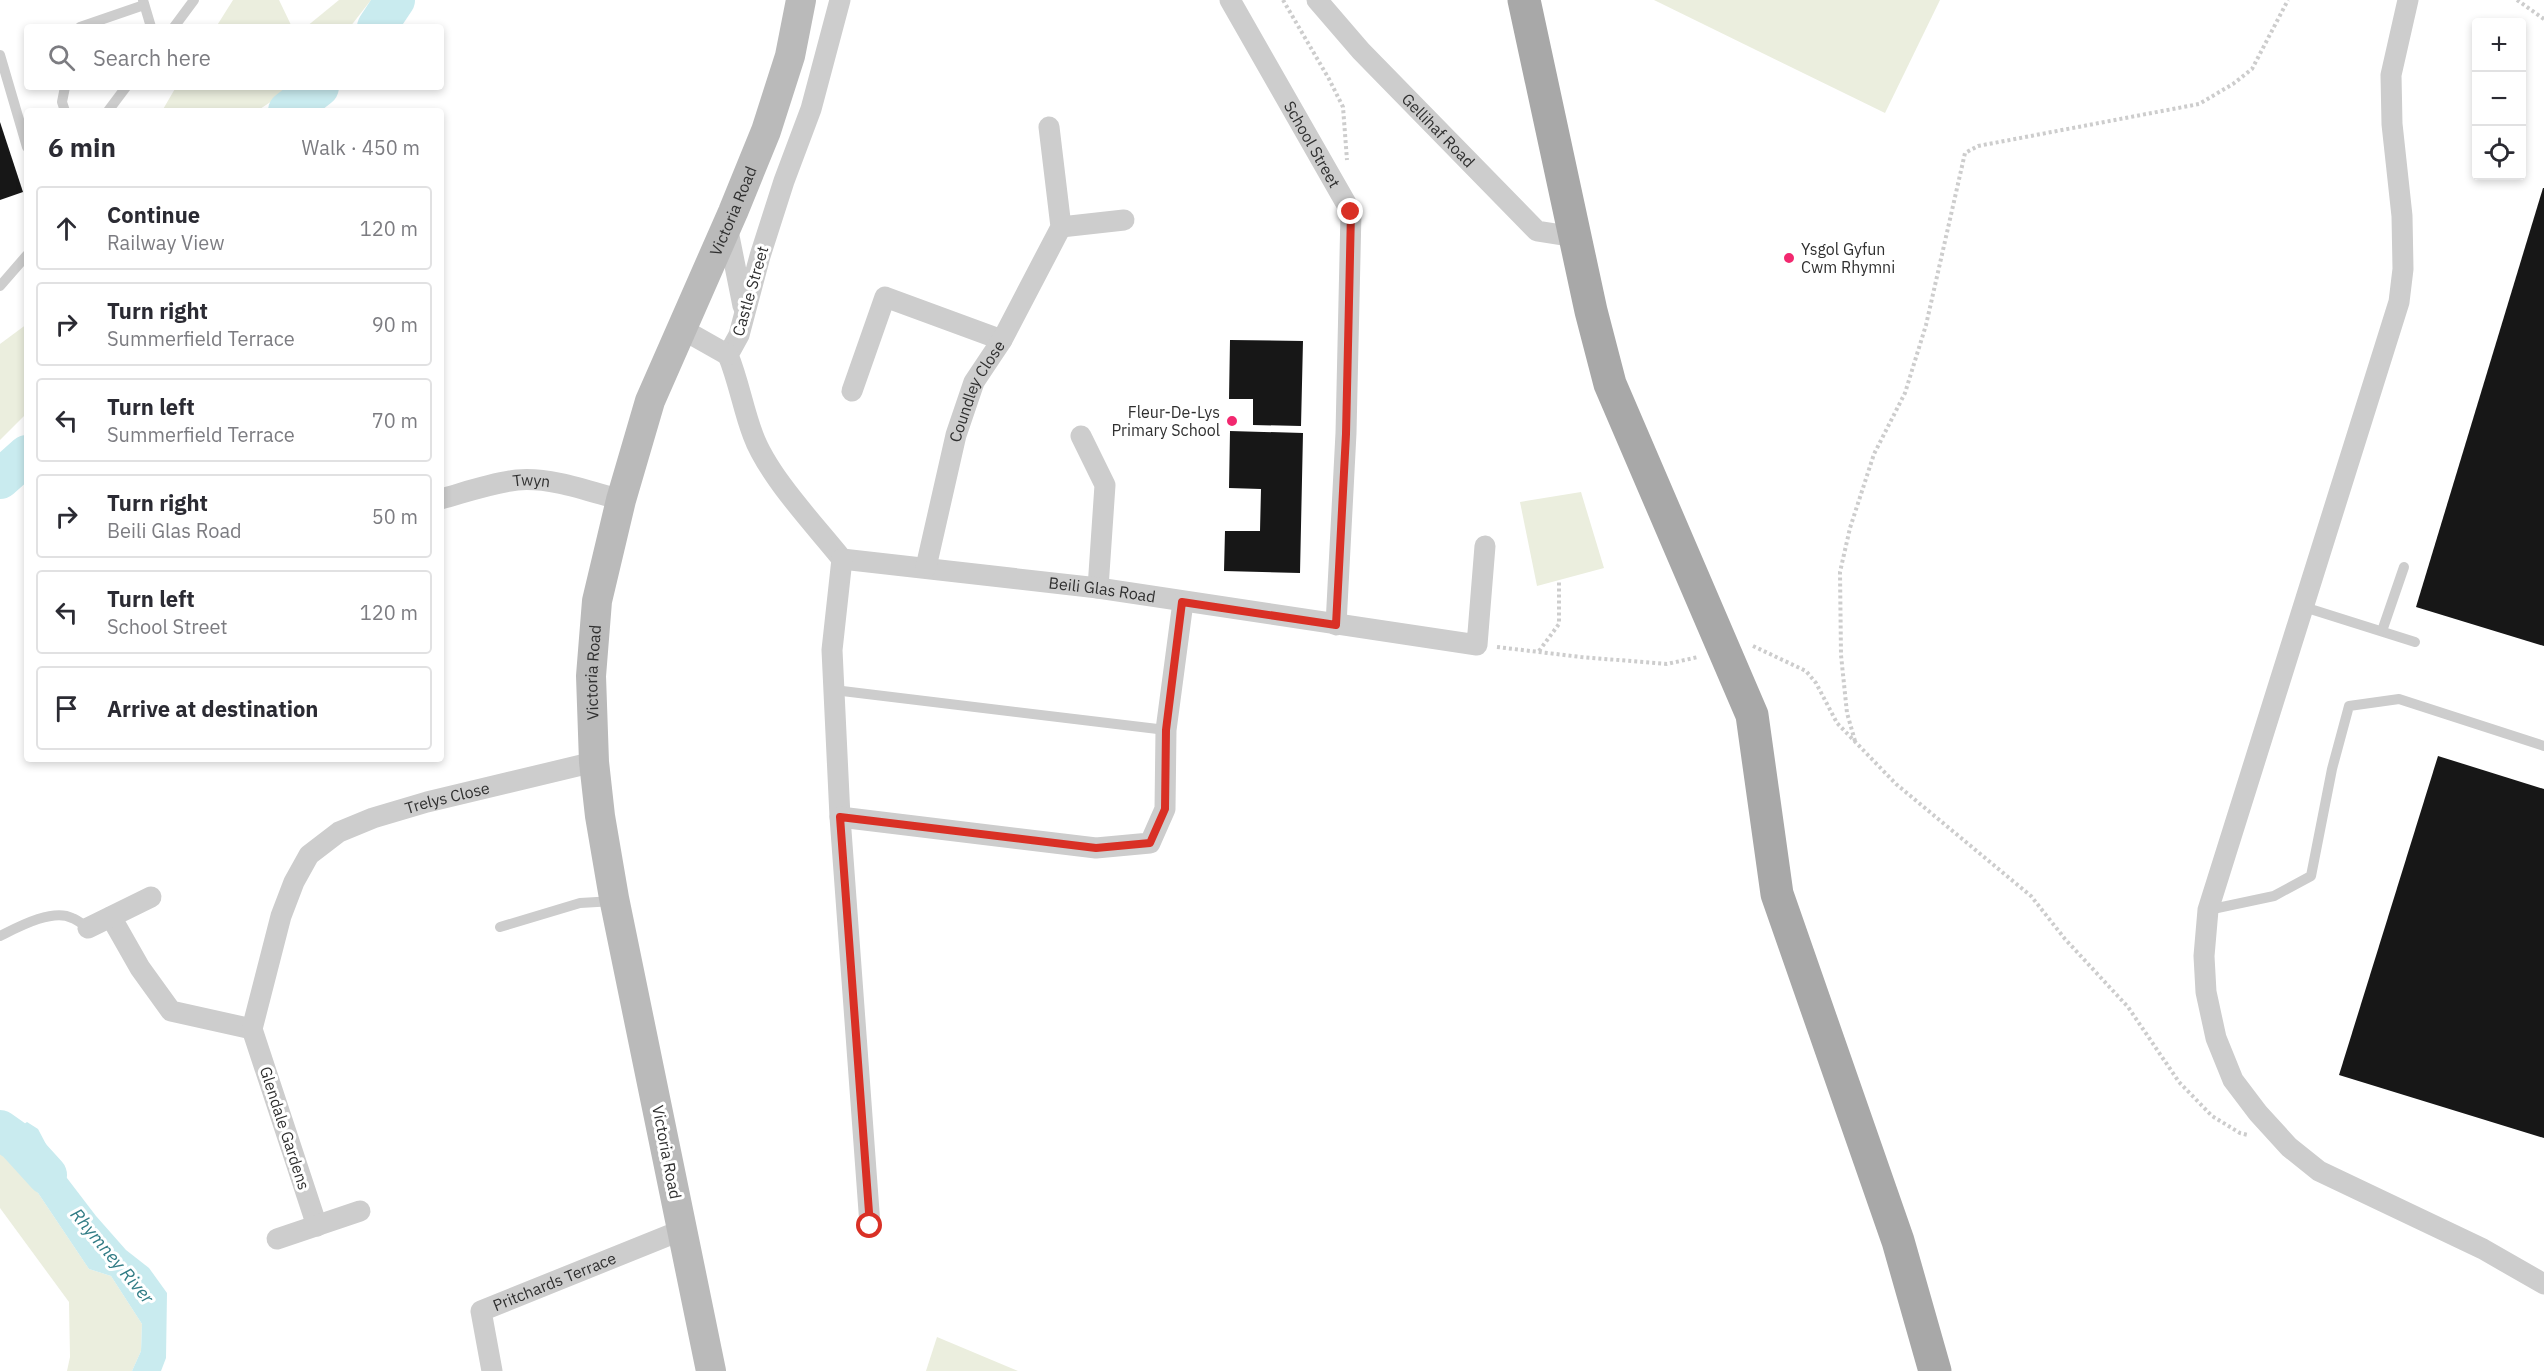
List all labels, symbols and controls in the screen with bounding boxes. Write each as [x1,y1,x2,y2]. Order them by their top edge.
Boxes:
map controls [2472,18,2526,180]
button: + [2472,18,2526,72]
search box [24,24,444,90]
icon: search [45,41,78,74]
text: Search here [93,43,211,72]
button: − [2472,72,2526,126]
street label: Gellihaf Road [1398,89,1479,171]
street label: School Street [1280,97,1345,191]
button: locate [2472,126,2526,180]
text: 6 min [48,130,116,164]
text: Walk · 450 m [302,134,420,161]
street label: Victoria Road [705,163,761,259]
route end [1337,198,1363,224]
text: Continue [107,200,200,229]
icon: ahead [50,212,83,245]
text: 120 m [360,215,418,242]
text: Railway View [107,229,225,256]
place label: Ysgol Gyfun Cwm Rhymni [1801,239,1895,277]
street label: Castle Street [728,244,772,338]
marker: Ysgol Gyfun Cwm Rhymni [1782,251,1796,265]
text: Turn right [107,296,208,325]
icon: right [50,308,83,341]
text: 90 m [372,311,418,338]
text: Summerfield Terrace [107,325,295,352]
street label: Coundley Close [945,336,1009,444]
text: Turn left [107,392,195,421]
place label: Fleur-De-Lys Primary School [1112,402,1220,440]
icon: left [50,404,83,437]
text: 70 m [372,407,418,434]
marker: Fleur-De-Lys Primary School [1225,414,1239,428]
text: Summerfield Terrace [107,421,295,448]
street label: Twyn [512,470,552,491]
text: Turn right [107,488,208,517]
icon: right [50,500,83,533]
text: 50 m [372,503,418,530]
text: Beili Glas Road [107,517,242,544]
street label: Beili Glas Road [1048,572,1157,607]
text: Turn left [107,584,195,613]
icon: left [50,596,83,629]
text: 120 m [360,599,418,626]
text: School Street [107,613,227,640]
street label: Victoria Road [581,624,605,720]
icon: arrive [50,692,83,725]
text: Arrive at destination [107,694,318,723]
street label: Trelys Close [403,777,492,818]
street label: Glendale Gardens [256,1064,314,1192]
street label: Victoria Road [648,1103,686,1201]
water label: Rhymney River [66,1203,159,1309]
route start [856,1212,882,1238]
street label: Pritchards Terrace [490,1248,619,1315]

